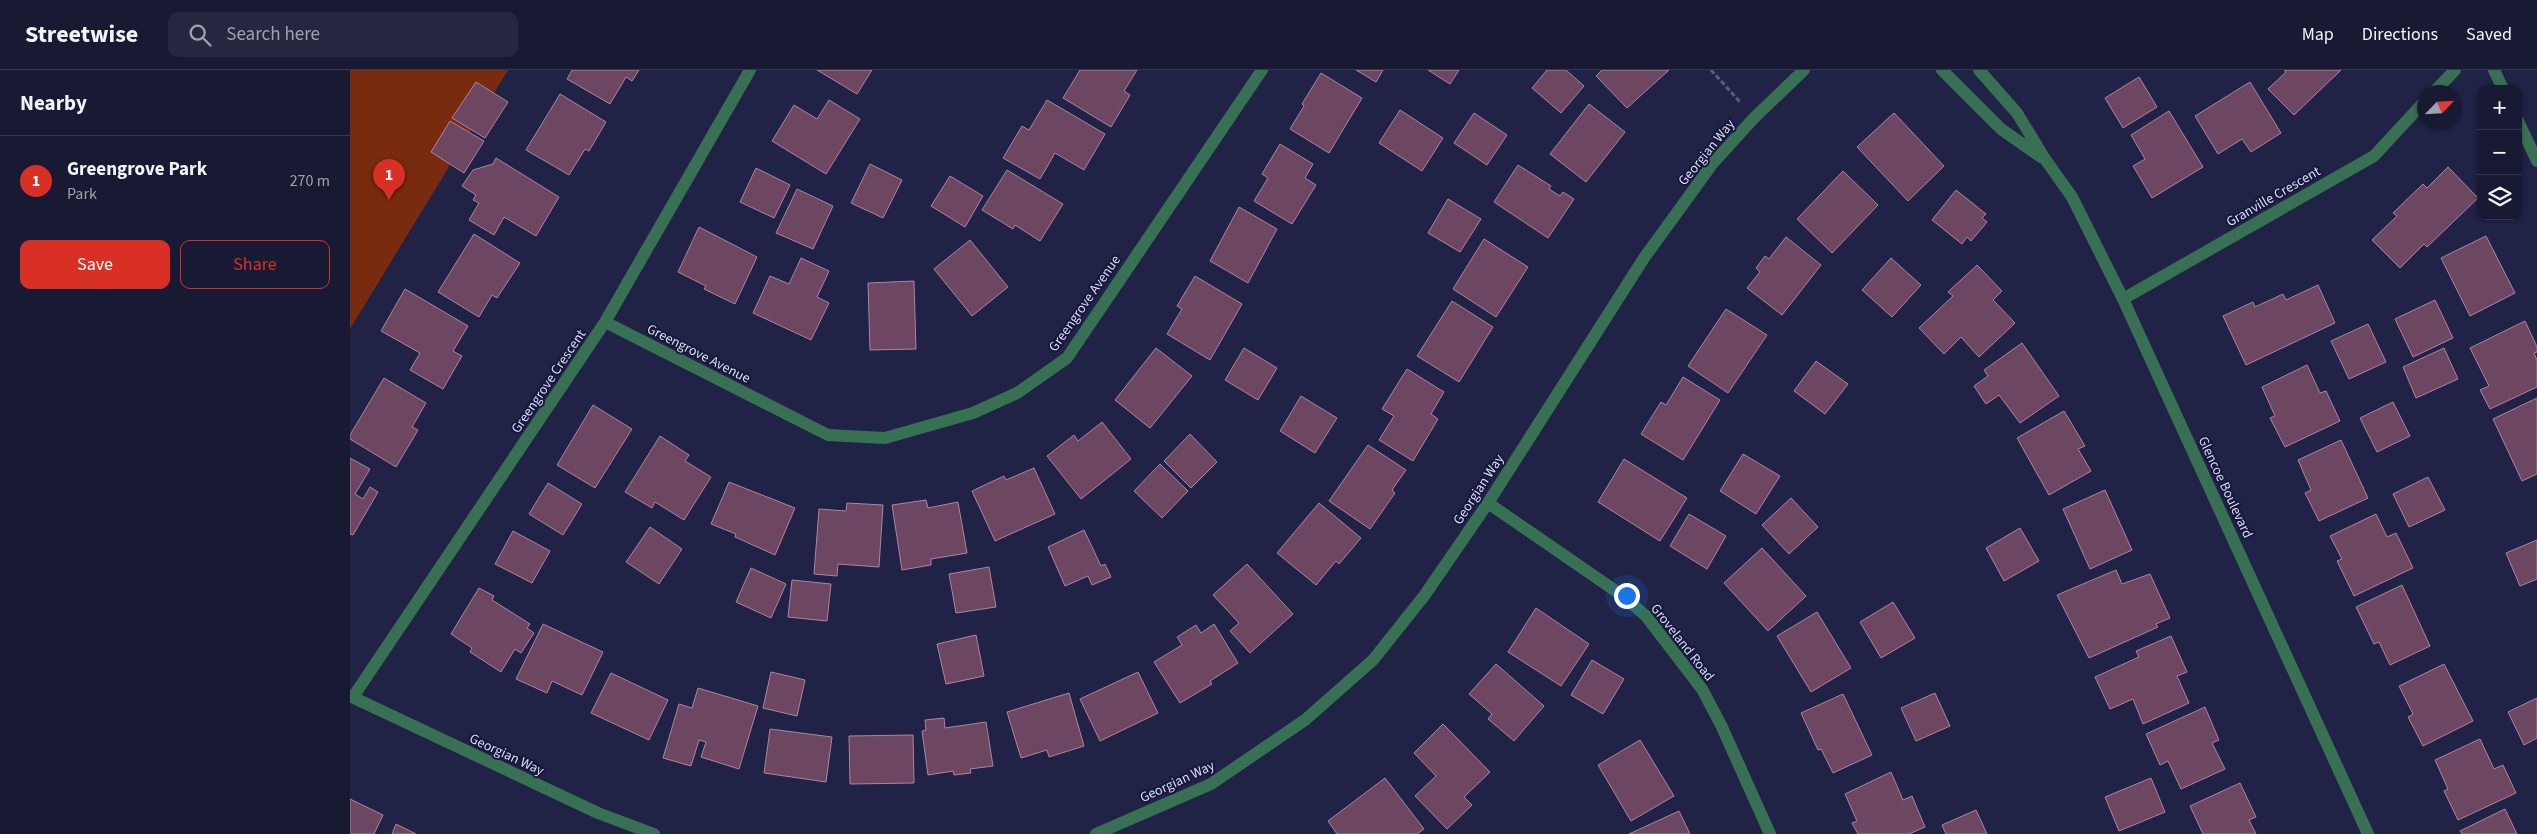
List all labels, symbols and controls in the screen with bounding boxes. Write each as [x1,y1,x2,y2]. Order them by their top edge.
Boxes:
search box [168,12,518,57]
text: Streetwise [25,17,138,52]
icon: search [186,21,214,49]
text: Search here [226,21,320,48]
text: Map [2302,22,2334,47]
text: Directions [2362,22,2438,47]
text: Saved [2466,22,2512,47]
north arrow [2417,85,2462,130]
map controls [2477,85,2522,220]
button: + [2477,85,2522,130]
text: Nearby [20,88,87,118]
street label: Georgian Way [1674,115,1740,190]
button: − [2477,130,2522,175]
text: Greengrove Park [67,156,207,183]
pin: 1 [373,159,405,200]
street label: Granville Crescent [2223,162,2324,232]
text: 1 [32,170,40,192]
text: 270 m [290,170,330,192]
button: layers [2477,175,2522,220]
text: Park [67,183,97,205]
button: Save [20,240,170,289]
button: Share [180,240,330,289]
street label: Greengrove Avenue [1044,251,1126,356]
street label: Greengrove Avenue [643,319,754,389]
street label: Greengrove Crescent [507,325,591,437]
street label: Glencoe Boulevard [2193,433,2257,542]
street label: Georgian Way [1449,450,1509,529]
your location [1614,583,1640,609]
street label: Groveland Road [1646,600,1719,686]
street label: Georgian Way [466,729,548,781]
street label: Georgian Way [1137,756,1218,808]

